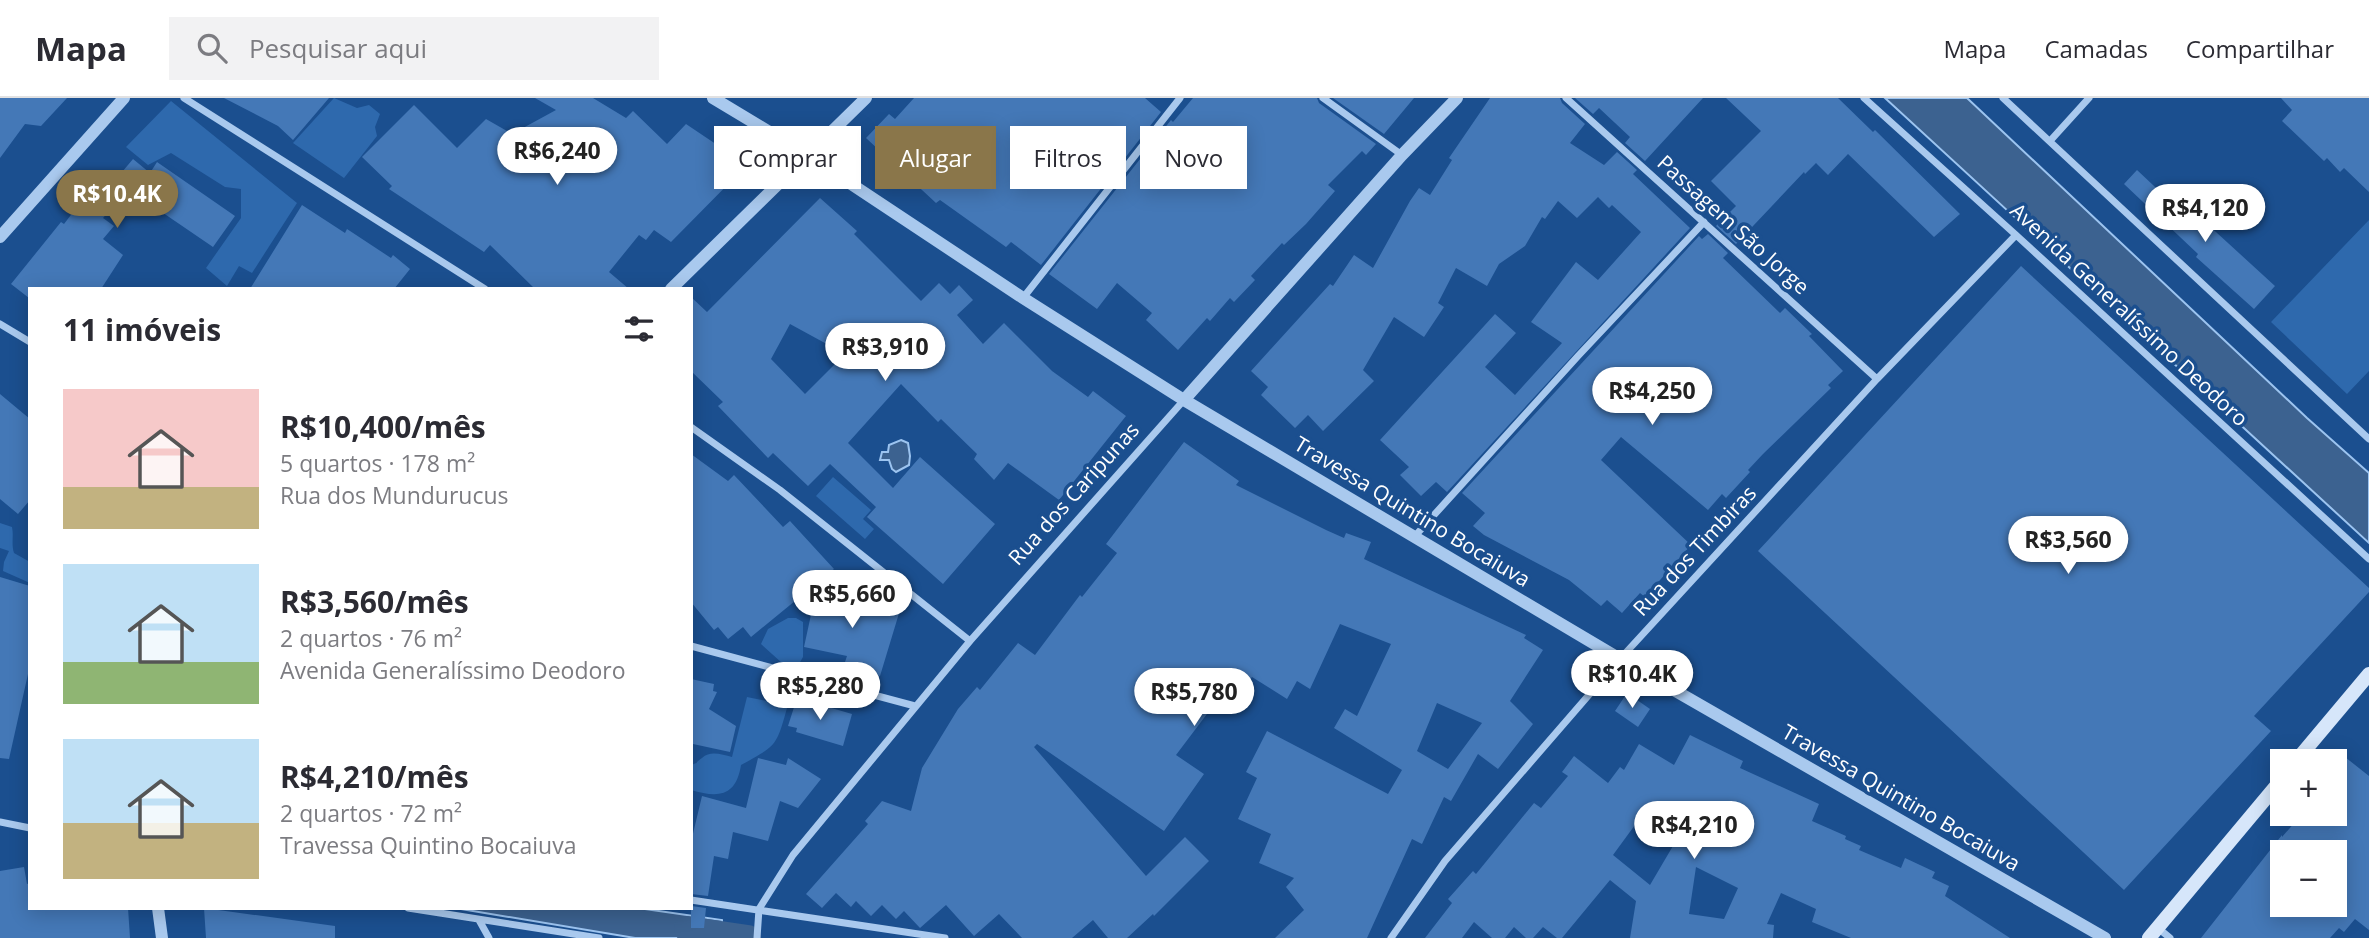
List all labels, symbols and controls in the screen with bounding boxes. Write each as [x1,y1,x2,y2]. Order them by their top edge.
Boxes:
search box [169,17,659,80]
text: Mapa [35,26,127,71]
icon: search [193,29,231,67]
text: Pesquisar aqui [249,30,427,66]
text: Mapa [1943,32,2006,65]
text: Camadas [2044,32,2148,65]
text: Compartilhar [2186,32,2334,65]
chip: Comprar [714,126,861,189]
chip: Alugar [875,126,996,189]
chip: Filtros [1010,126,1126,189]
chip: Novo [1140,126,1247,189]
pin: R$6,240 [492,127,622,187]
text: R$6,240 [513,134,601,166]
street label: Passagem São Jorge [1652,148,1816,300]
pin: R$10.4K [52,170,182,230]
text: R$10.4K [72,177,162,209]
pin: R$4,120 [2140,184,2270,244]
text: R$4,120 [2161,191,2249,223]
street label: Avenida Generalíssimo Deodoro [2005,196,2255,432]
text: 11 imóveis [63,309,221,350]
icon: filters [620,310,658,348]
pin: R$3,910 [820,324,950,383]
text: R$3,910 [841,330,929,362]
pin: R$4,250 [1587,368,1717,427]
text: R$4,250 [1608,374,1696,406]
text: R$10,400/mês [280,406,486,447]
street label: Rua dos Caripunas [1002,416,1145,571]
icon: home [119,417,203,501]
street label: Travessa Quintino Bocaiuva [1289,429,1536,593]
text: 5 quartos · 178 m² [280,447,475,479]
text: Rua dos Mundurucus [280,479,509,511]
street label: Rua dos Timbiras [1627,479,1762,622]
pin: R$3,560 [2003,517,2133,576]
text: R$3,560 [2024,523,2112,555]
pin: R$5,660 [787,570,917,630]
text: R$5,660 [808,577,896,609]
text: R$3,560/mês [280,581,469,622]
icon: home [119,592,203,676]
text: 2 quartos · 76 m² [280,622,462,654]
pin: R$10.4K [1567,650,1697,710]
text: Avenida Generalíssimo Deodoro [280,654,626,686]
text: R$10.4K [1587,657,1677,689]
pin: R$5,280 [755,662,885,722]
pin: R$5,780 [1129,668,1259,728]
text: R$5,280 [776,669,864,701]
text: R$5,780 [1150,675,1238,707]
street label: Travessa Quintino Bocaiuva [1777,717,2026,877]
map controls [2270,749,2347,917]
button: + [2270,749,2347,826]
text: R$4,210/mês [280,756,469,797]
icon: home [119,767,203,851]
text: 2 quartos · 72 m² [280,797,462,829]
pin: R$4,210 [1629,802,1759,861]
text: R$4,210 [1650,808,1738,840]
text: Travessa Quintino Bocaiuva [280,829,576,861]
button: − [2270,840,2347,917]

